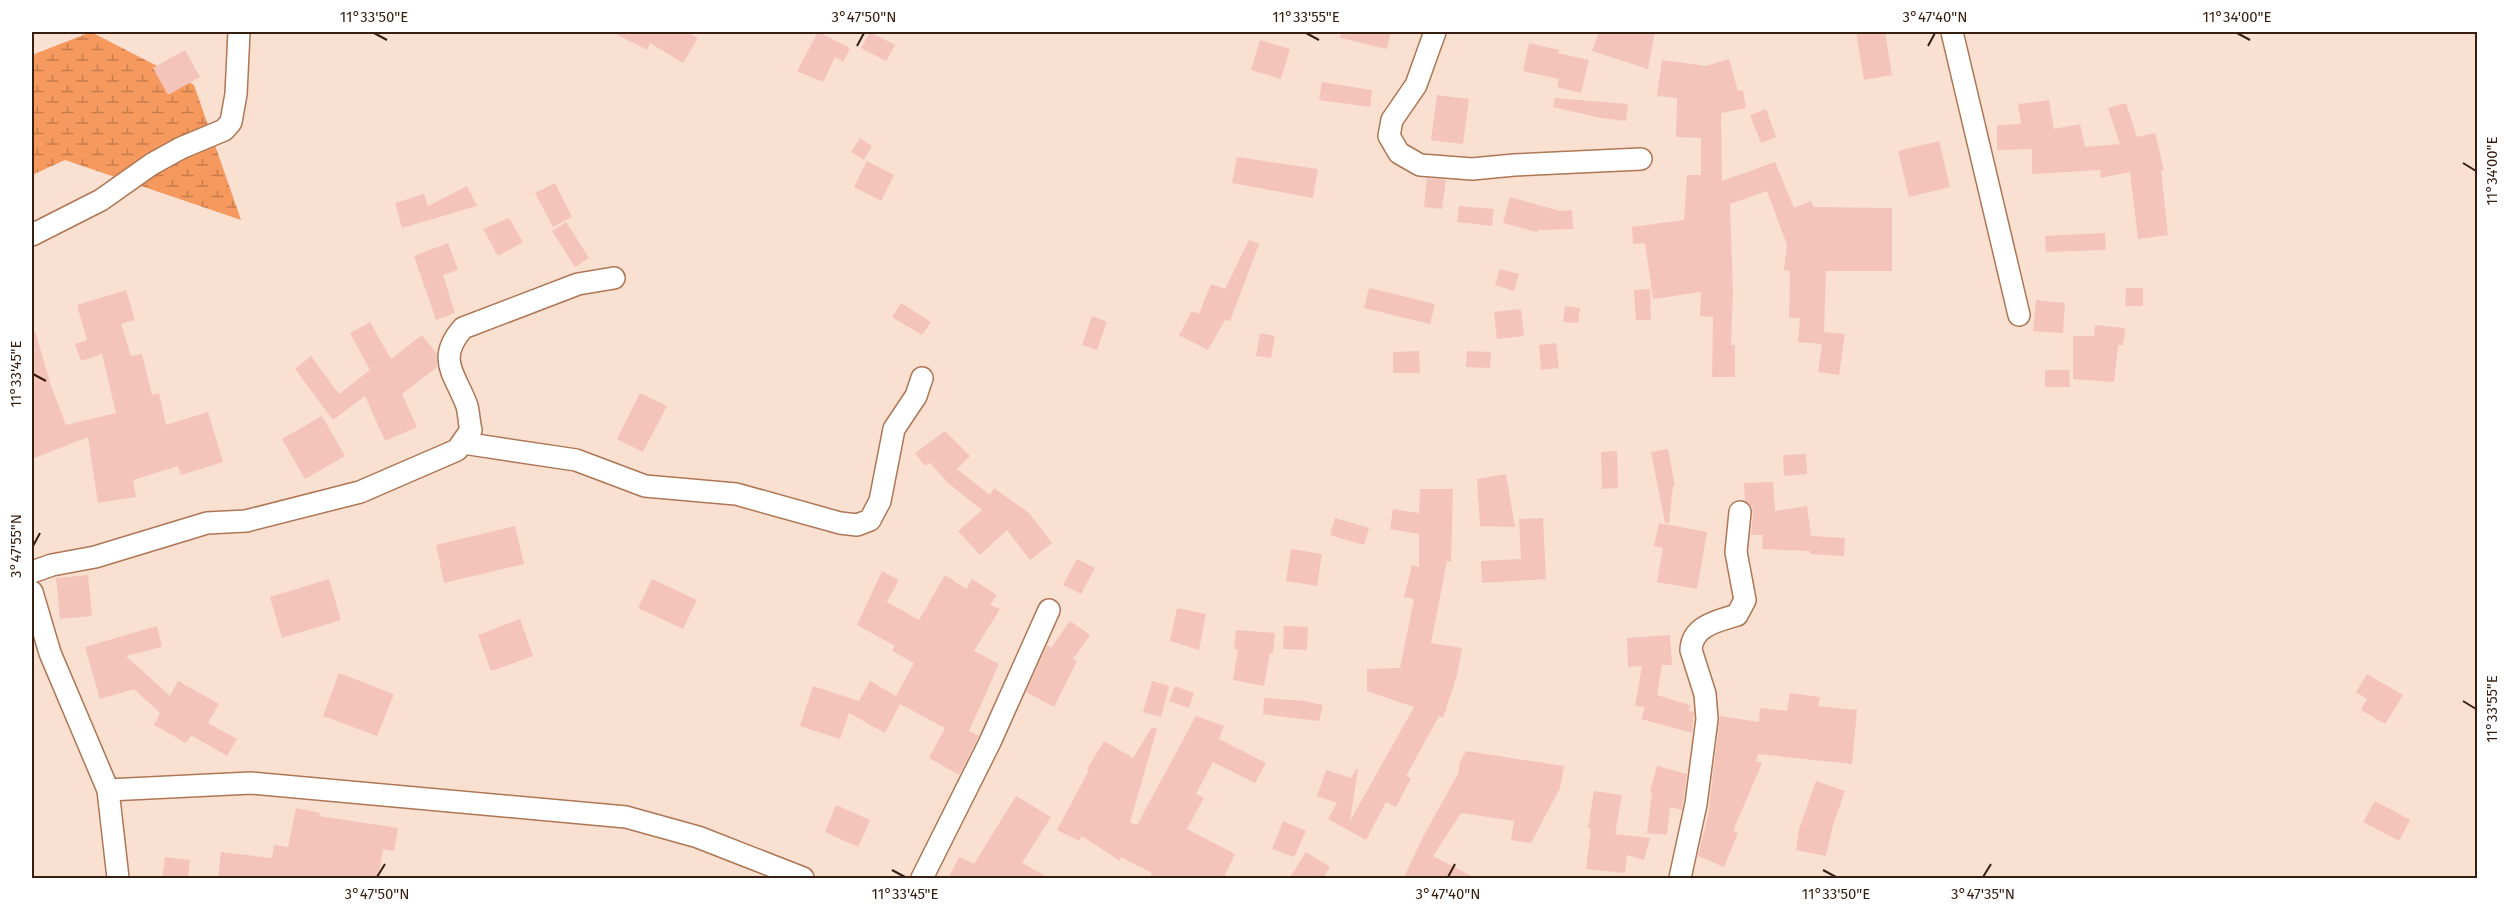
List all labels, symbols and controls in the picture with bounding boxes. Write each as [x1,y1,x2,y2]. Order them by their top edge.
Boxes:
text: 11°33'50"E [340,8,408,26]
text: 3°47'50"N [832,8,897,26]
text: 11°33'55"E [1272,8,1340,26]
text: 3°47'40"N [1903,8,1967,26]
text: 11°34'00"E [2202,8,2272,26]
text: 11°34'00"E [2483,136,2501,206]
text: 11°33'45"E [7,340,25,408]
text: 3°47'55"N [7,514,25,578]
text: 11°33'55"E [2483,675,2501,743]
text: 3°47'50"N [345,885,410,903]
text: 11°33'45"E [871,885,939,903]
text: 3°47'40"N [1416,885,1480,903]
text: 11°33'50"E [1802,885,1870,903]
text: 3°47'35"N [1951,885,2015,903]

